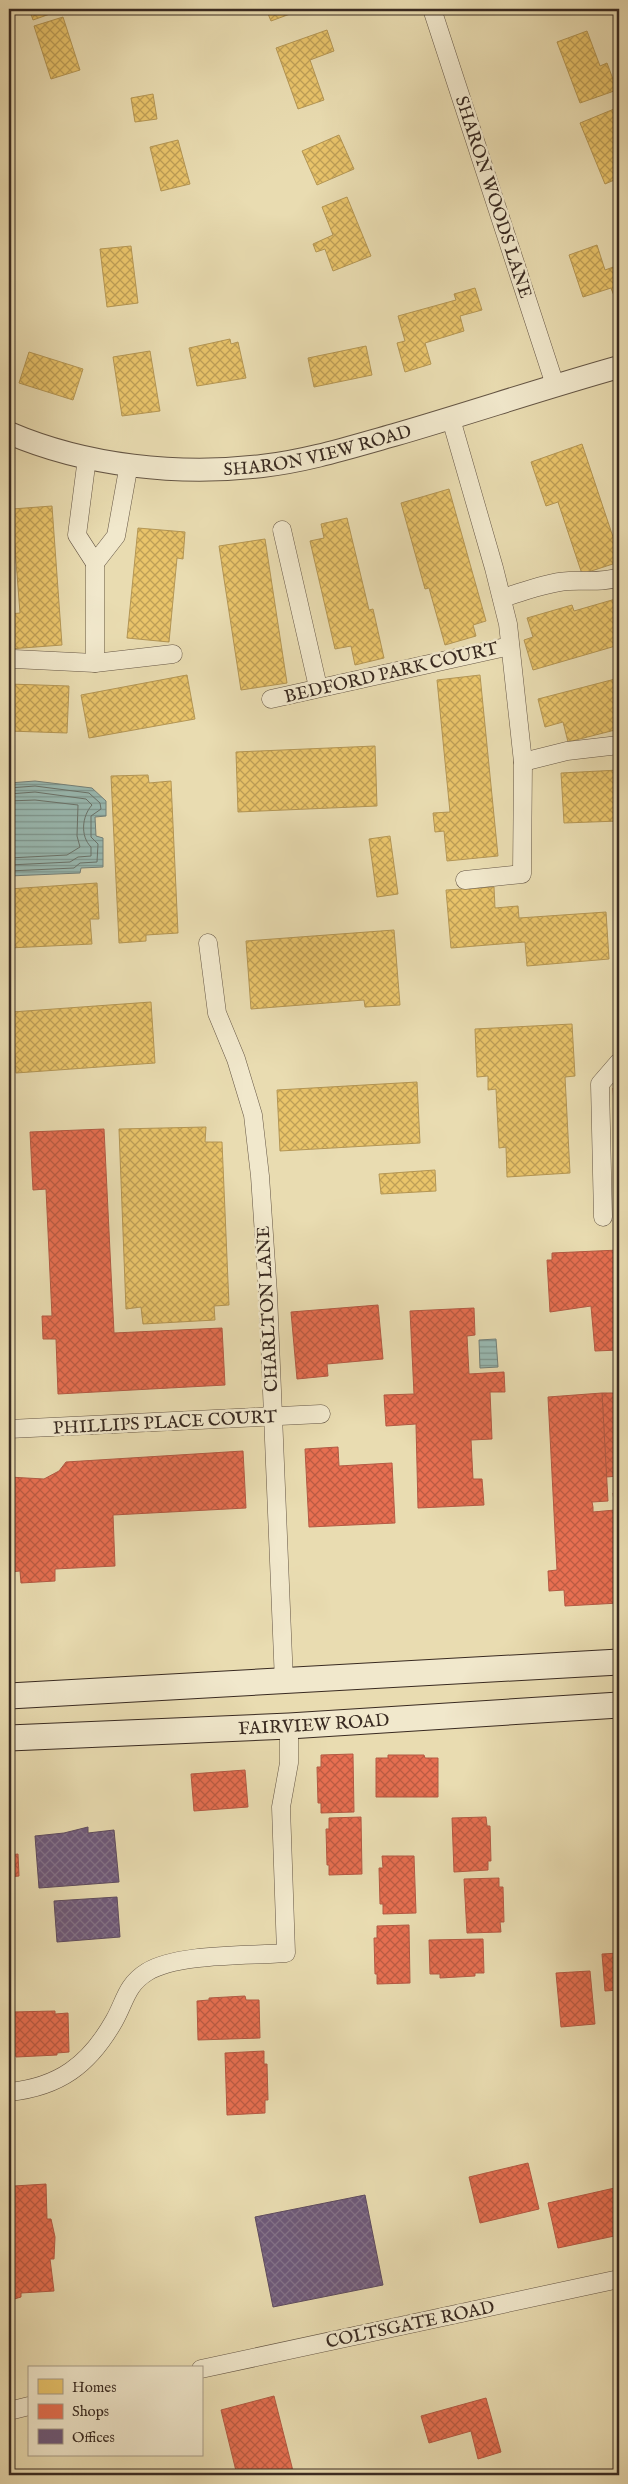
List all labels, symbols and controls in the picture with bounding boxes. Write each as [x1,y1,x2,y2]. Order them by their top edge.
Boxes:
street label: SHARON WOODS LANE [449,93,536,302]
street label: SHARON VIEW ROAD [223,421,414,482]
street label: BEDFORD PARK COURT [282,638,500,709]
street label: CHARLTON LANE [253,1225,284,1393]
street label: PHILLIPS PLACE COURT [53,1406,278,1441]
street label: FAIRVIEW ROAD [238,1710,390,1741]
street label: COLTSGATE ROAD [324,2296,497,2355]
legend [28,2366,202,2456]
text: Homes [72,2378,116,2397]
text: Shops [72,2402,109,2421]
text: Offices [72,2428,115,2447]

